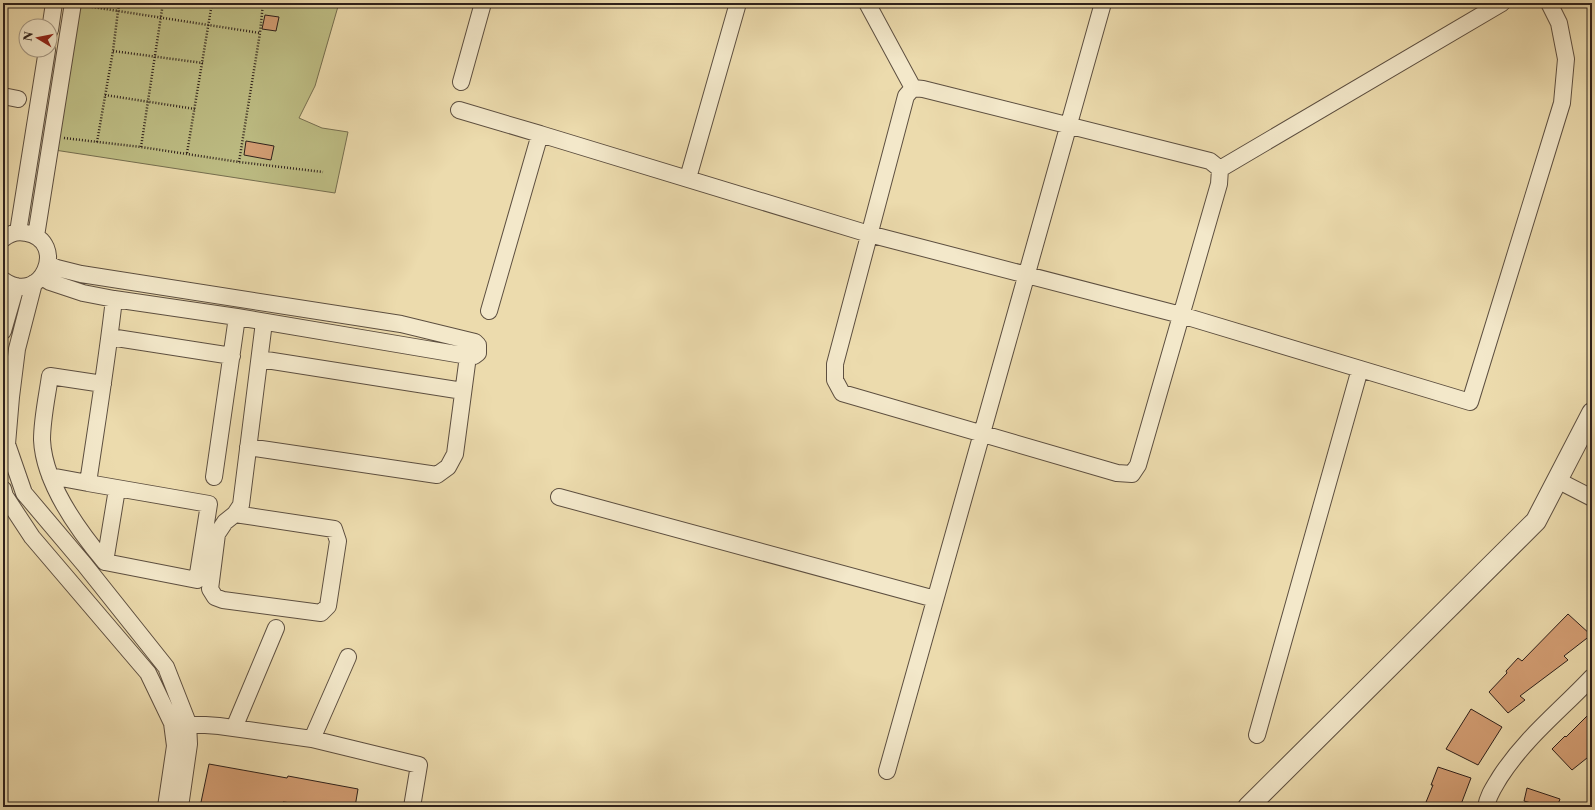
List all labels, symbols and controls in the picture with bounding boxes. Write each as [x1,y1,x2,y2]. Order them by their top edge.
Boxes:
north arrow [18,18,58,58]
text: N [20,30,36,42]

